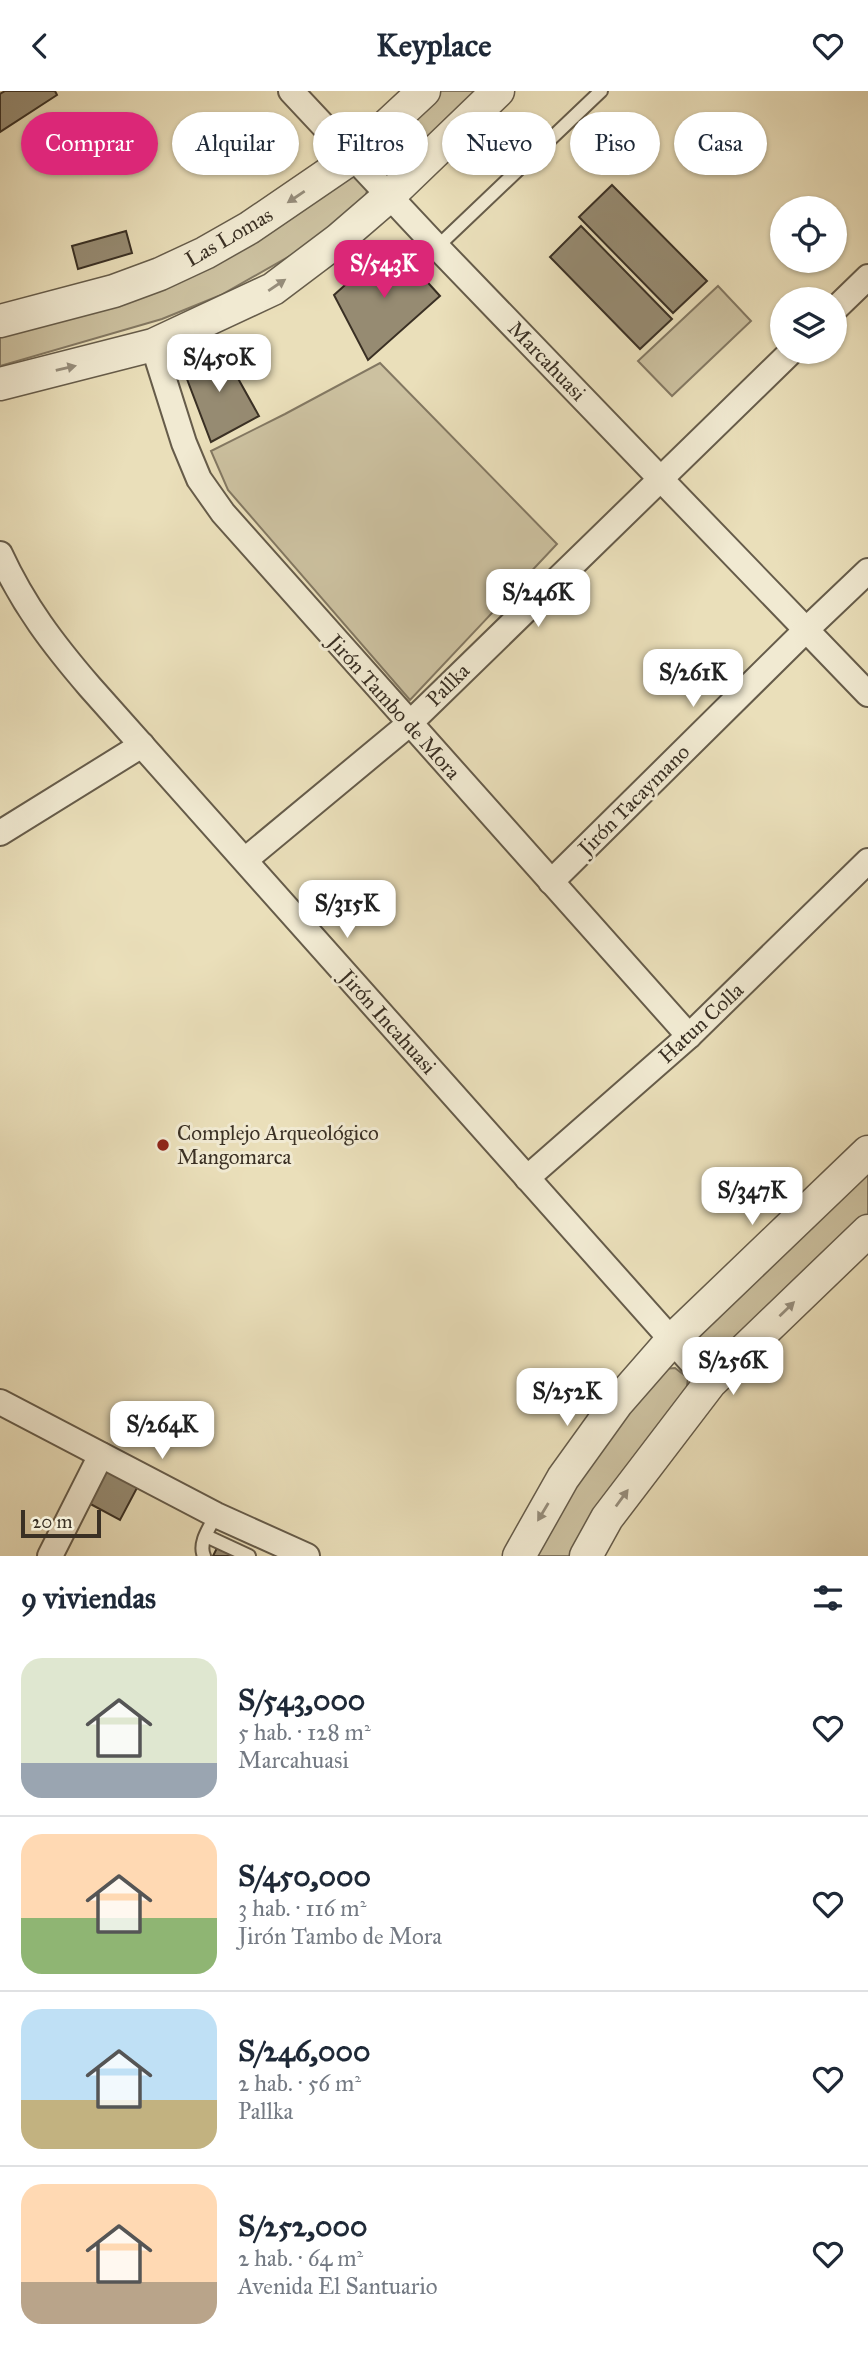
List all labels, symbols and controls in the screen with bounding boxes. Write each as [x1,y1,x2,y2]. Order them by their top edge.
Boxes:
text: Keyplace [376,26,492,65]
icon: back [21,27,59,65]
icon: heart [809,27,847,65]
chip: Comprar [21,112,158,175]
chip: Alquilar [172,112,299,175]
chip: Filtros [313,112,428,175]
chip: Nuevo [442,112,556,175]
chip: Piso [570,112,660,175]
chip: Casa [674,112,767,175]
one-way arrow [287,190,305,204]
map controls [770,196,847,364]
button: locate [770,196,847,273]
street label: Las Lomas [181,202,277,272]
pin: S/543K [327,241,441,300]
text: S/543K [350,249,418,277]
one-way arrow [268,278,286,292]
button: layers [770,287,847,364]
street label: Marcahuasi [503,316,592,407]
pin: S/450K [162,335,276,394]
text: S/450K [183,343,255,371]
one-way arrow [55,362,77,373]
pin: S/246K [481,569,595,629]
text: S/246K [502,578,574,606]
street label: Jirón Tambo de Mora [321,628,466,785]
pin: S/261K [636,649,750,709]
street label: Pallka [421,658,475,712]
text: S/261K [659,658,727,686]
street label: Jirón Tacaymano [572,739,695,862]
pin: S/315K [290,881,404,940]
text: S/315K [315,889,379,917]
street label: Jirón Incahuasi [333,963,442,1080]
street label: Hatun Colla [653,977,749,1069]
place label: Complejo Arqueológico Mangomarca [177,1120,379,1170]
marker: Complejo Arqueológico Mangomarca [155,1137,171,1153]
pin: S/347K [695,1167,809,1227]
text: S/347K [717,1176,787,1204]
one-way arrow [778,1302,795,1318]
pin: S/256K [676,1337,790,1397]
text: S/256K [698,1346,768,1374]
pin: S/252K [510,1369,624,1428]
text: S/252K [533,1377,601,1405]
pin: S/264K [105,1401,219,1461]
text: S/264K [126,1410,198,1438]
one-way arrow [614,1489,628,1507]
one-way arrow [537,1502,549,1521]
scale bar [21,1507,102,1539]
text: 20 m [32,1510,73,1533]
icon: filters [809,1579,847,1617]
text: 9 viviendas [21,1580,156,1616]
text: S/543,000 [238,1682,365,1718]
icon: home [77,1686,161,1770]
icon: heart [809,1709,847,1747]
text: 5 hab. · 128 m² [238,1718,371,1746]
text: Marcahuasi [238,1746,349,1774]
text: S/450,000 [238,1858,371,1894]
icon: home [77,1862,161,1946]
icon: heart [809,1885,847,1923]
text: 3 hab. · 116 m² [238,1894,366,1922]
text: Jirón Tambo de Mora [238,1922,442,1950]
text: S/246,000 [238,2033,370,2069]
icon: home [77,2037,161,2121]
icon: heart [809,2060,847,2098]
text: 2 hab. · 56 m² [238,2069,361,2097]
text: Pallka [238,2097,293,2125]
text: S/252,000 [238,2208,367,2244]
icon: home [77,2212,161,2296]
icon: heart [809,2235,847,2273]
text: 2 hab. · 64 m² [238,2244,363,2272]
text: Avenida El Santuario [238,2272,437,2300]

